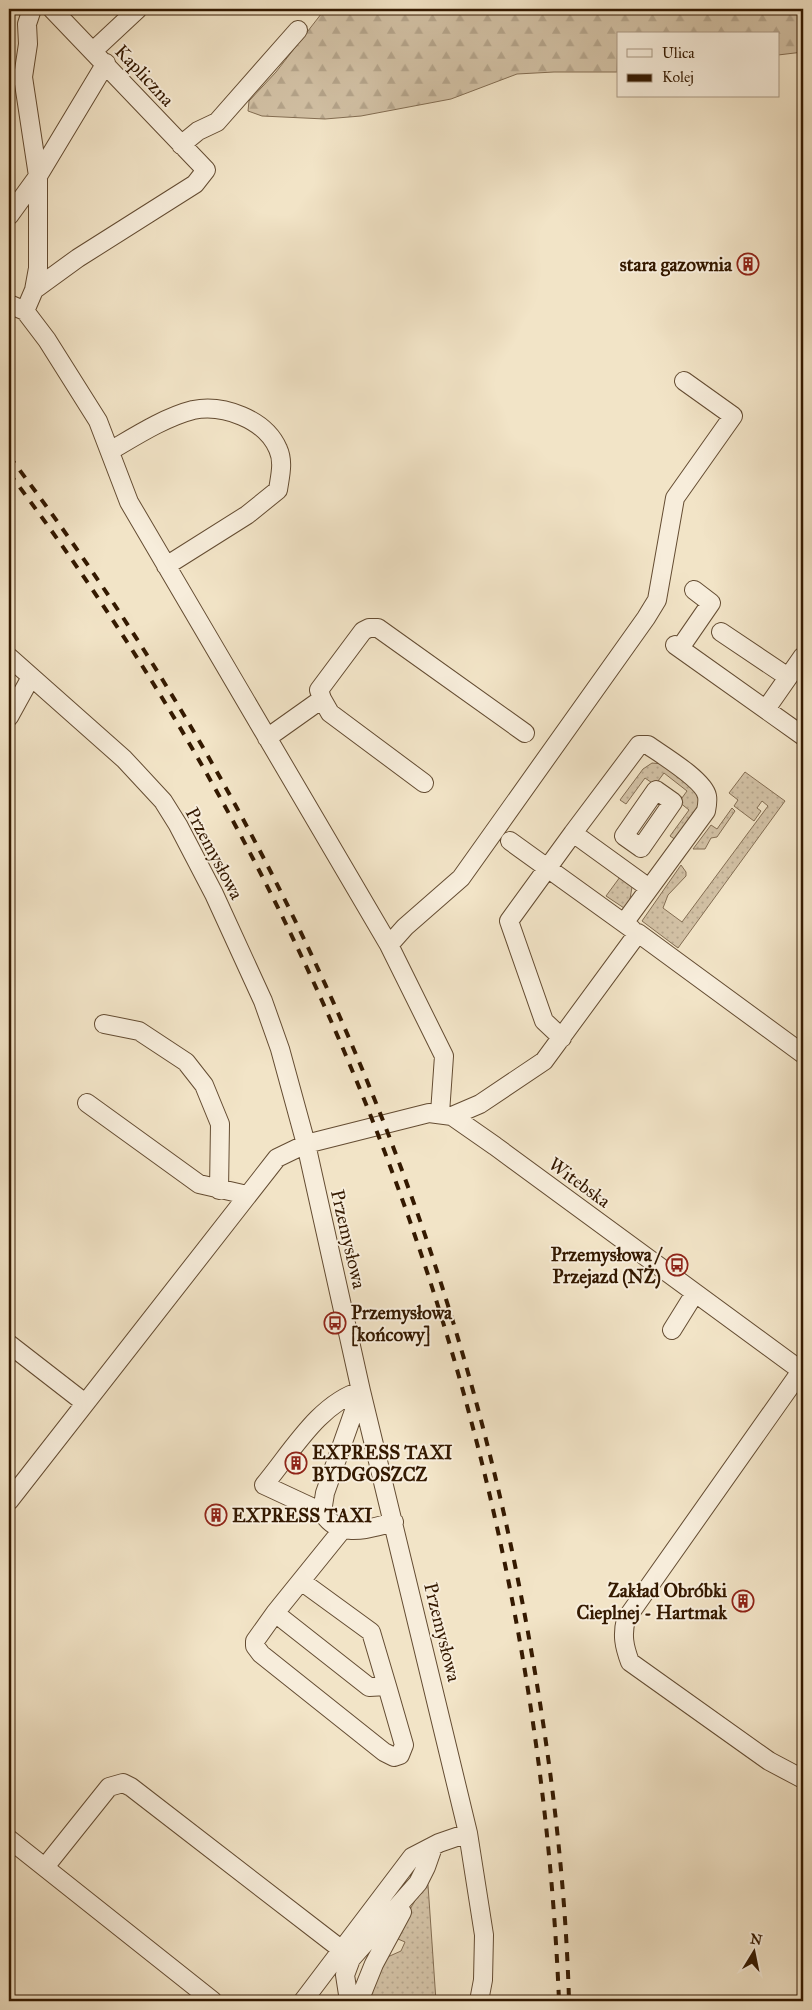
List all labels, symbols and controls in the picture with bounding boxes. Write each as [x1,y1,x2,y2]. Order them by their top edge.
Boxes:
legend [617,32,780,98]
street label: Kapliczna [110,40,180,112]
text: Ulica [662,44,695,62]
text: Kolej [662,68,694,86]
building icon: stara gazownia [736,252,760,276]
place label: stara gazownia [620,253,733,277]
street label: Przemysłowa [181,803,249,904]
street label: Witebska [544,1152,616,1213]
street label: Przemysłowa [326,1187,371,1292]
place label: Przemysłowa / Przejazd (NŻ) [551,1243,663,1289]
bus stop icon: Przemysłowa / Przejazd (NŻ) [665,1253,689,1277]
place label: Przemysłowa [końcowy] [351,1301,453,1347]
bus stop icon: Przemysłowa [końcowy] [323,1311,347,1335]
place label: EXPRESS TAXI BYDGOSZCZ [312,1441,453,1486]
building icon: EXPRESS TAXI BYDGOSZCZ [284,1451,308,1475]
building icon: EXPRESS TAXI [204,1503,228,1527]
place label: EXPRESS TAXI [232,1504,373,1527]
place label: Zakład Obróbki Cieplnej - Hartmak [577,1579,728,1625]
street label: Przemysłowa [419,1580,466,1685]
building icon: Zakład Obróbki Cieplnej - Hartmak [731,1589,755,1613]
north arrow [730,1928,780,1978]
text: N [749,1930,764,1949]

